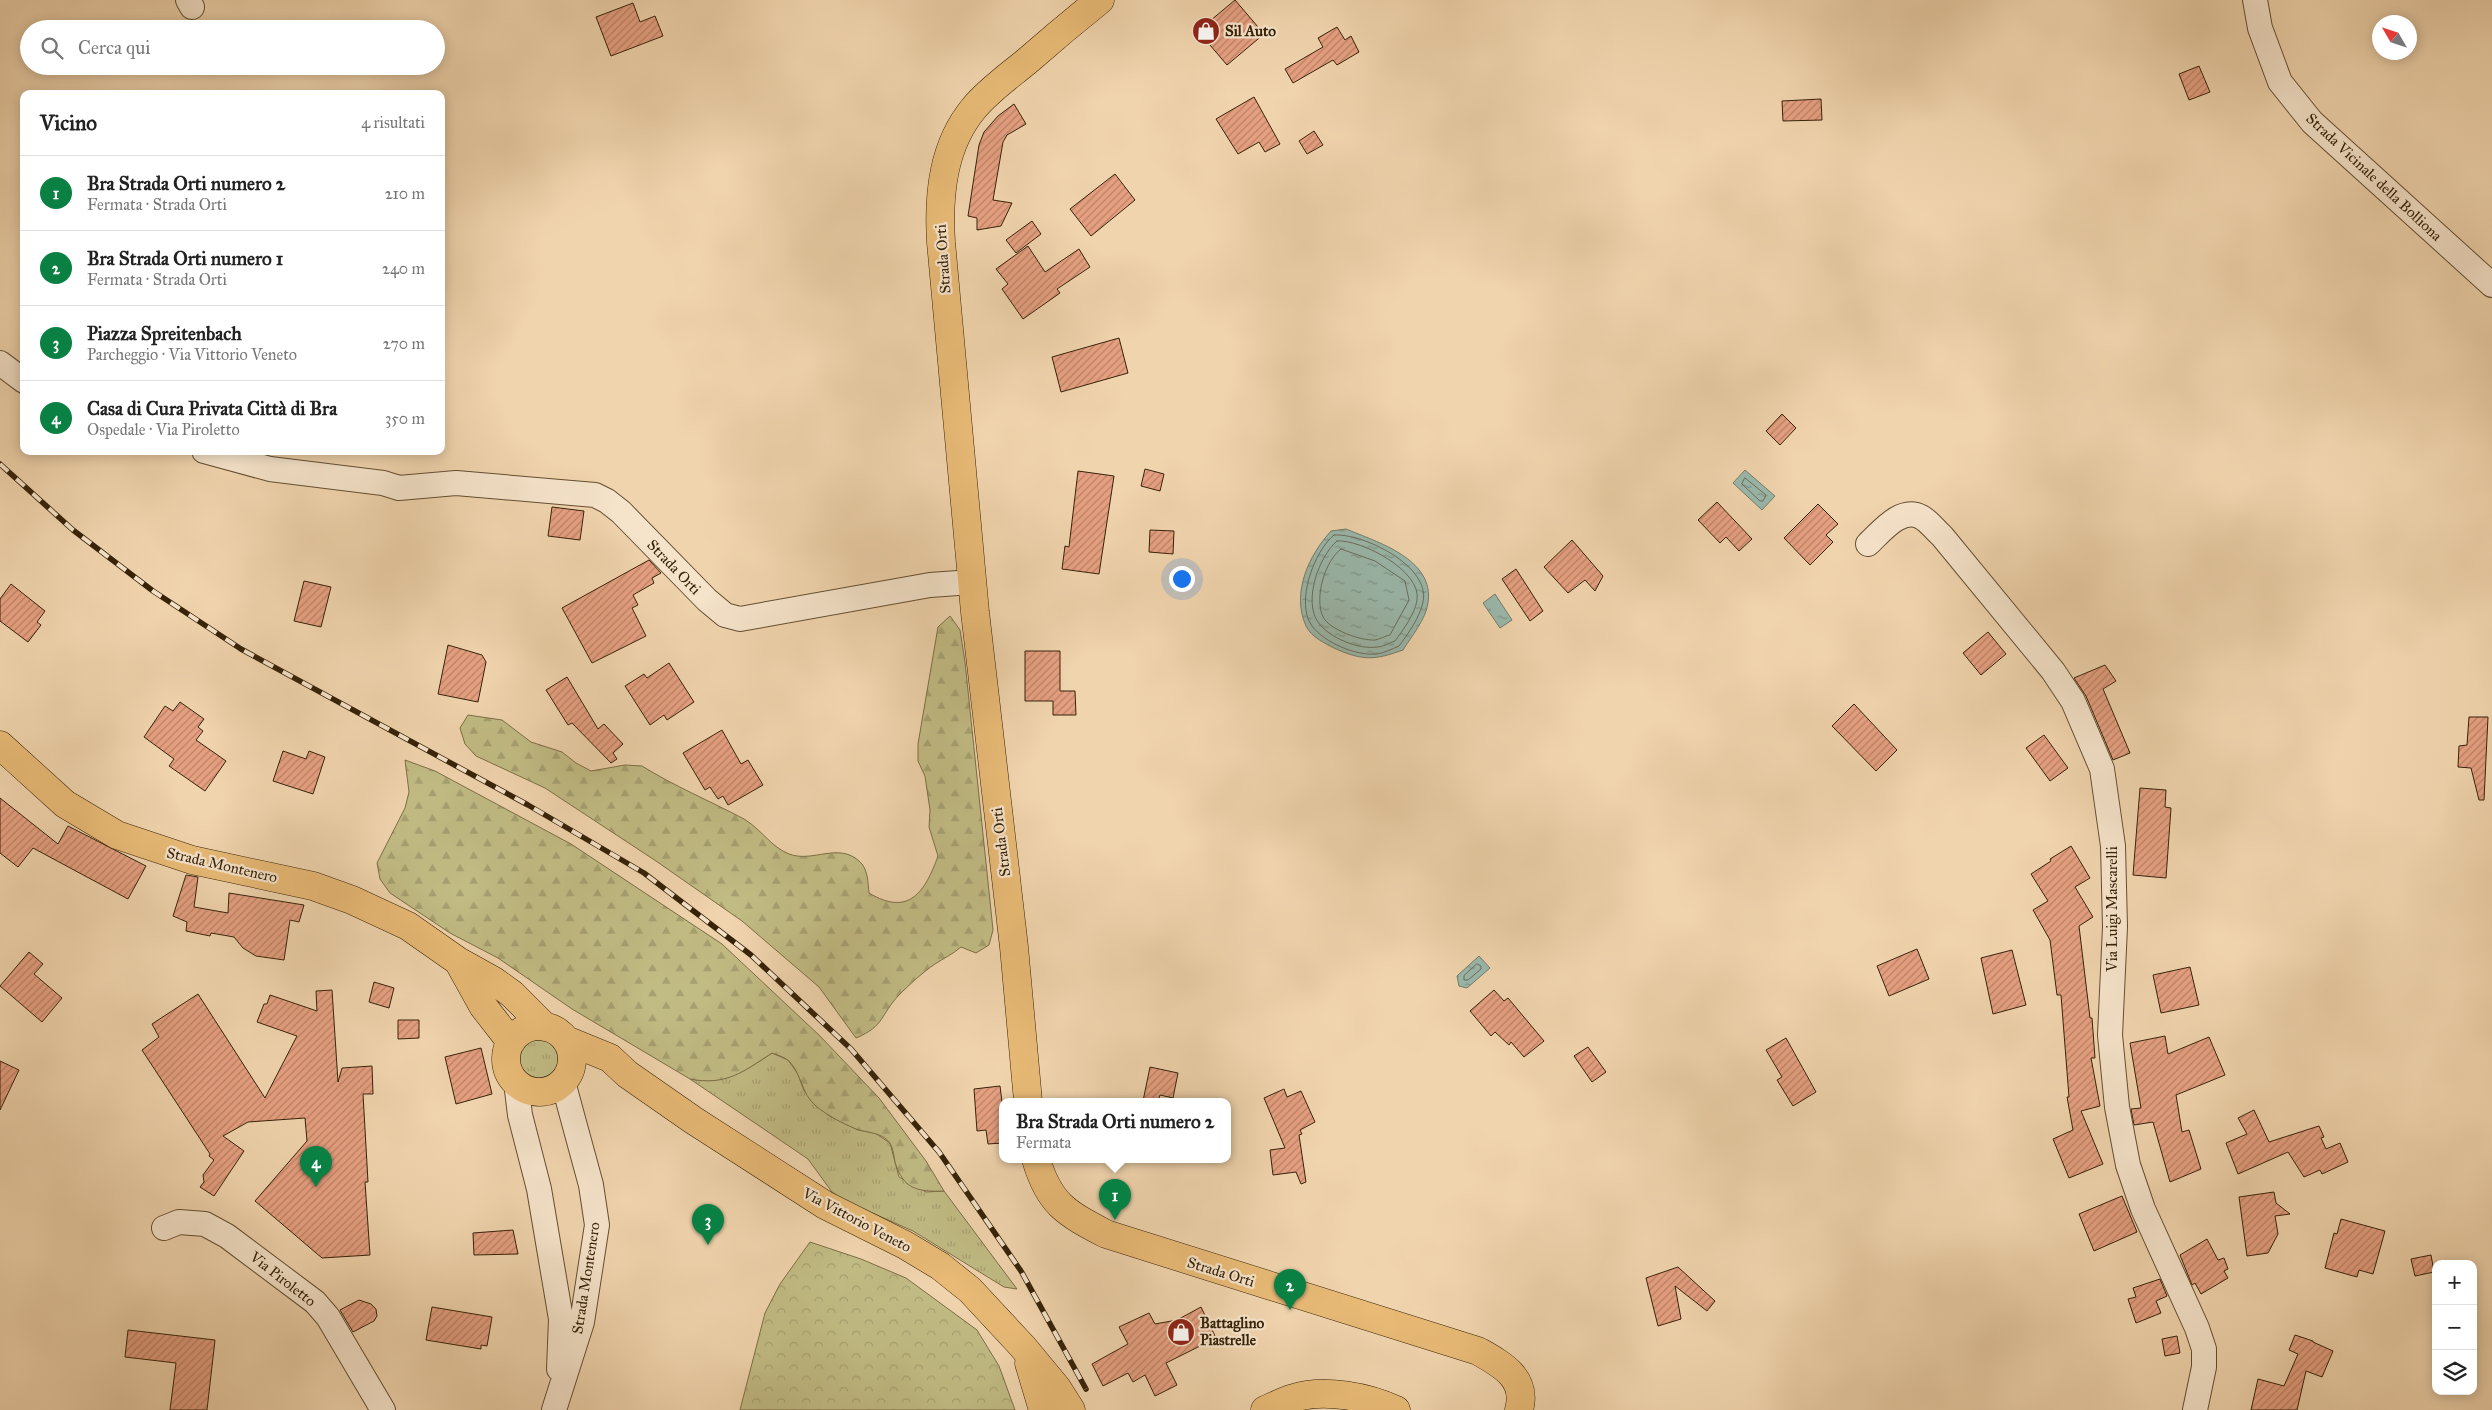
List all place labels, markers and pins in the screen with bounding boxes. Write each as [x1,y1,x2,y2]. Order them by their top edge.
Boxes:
shop icon: Sil Auto [1191,16,1221,46]
place label: Sil Auto [1225,22,1276,40]
pin: 4 [300,1146,332,1187]
pin: 1 [1099,1179,1131,1220]
pin: 3 [692,1204,724,1245]
pin: 2 [1274,1269,1306,1310]
place label: Battaglino Piastrelle [1200,1314,1264,1349]
shop icon: Battaglino Piastrelle [1166,1317,1196,1347]

